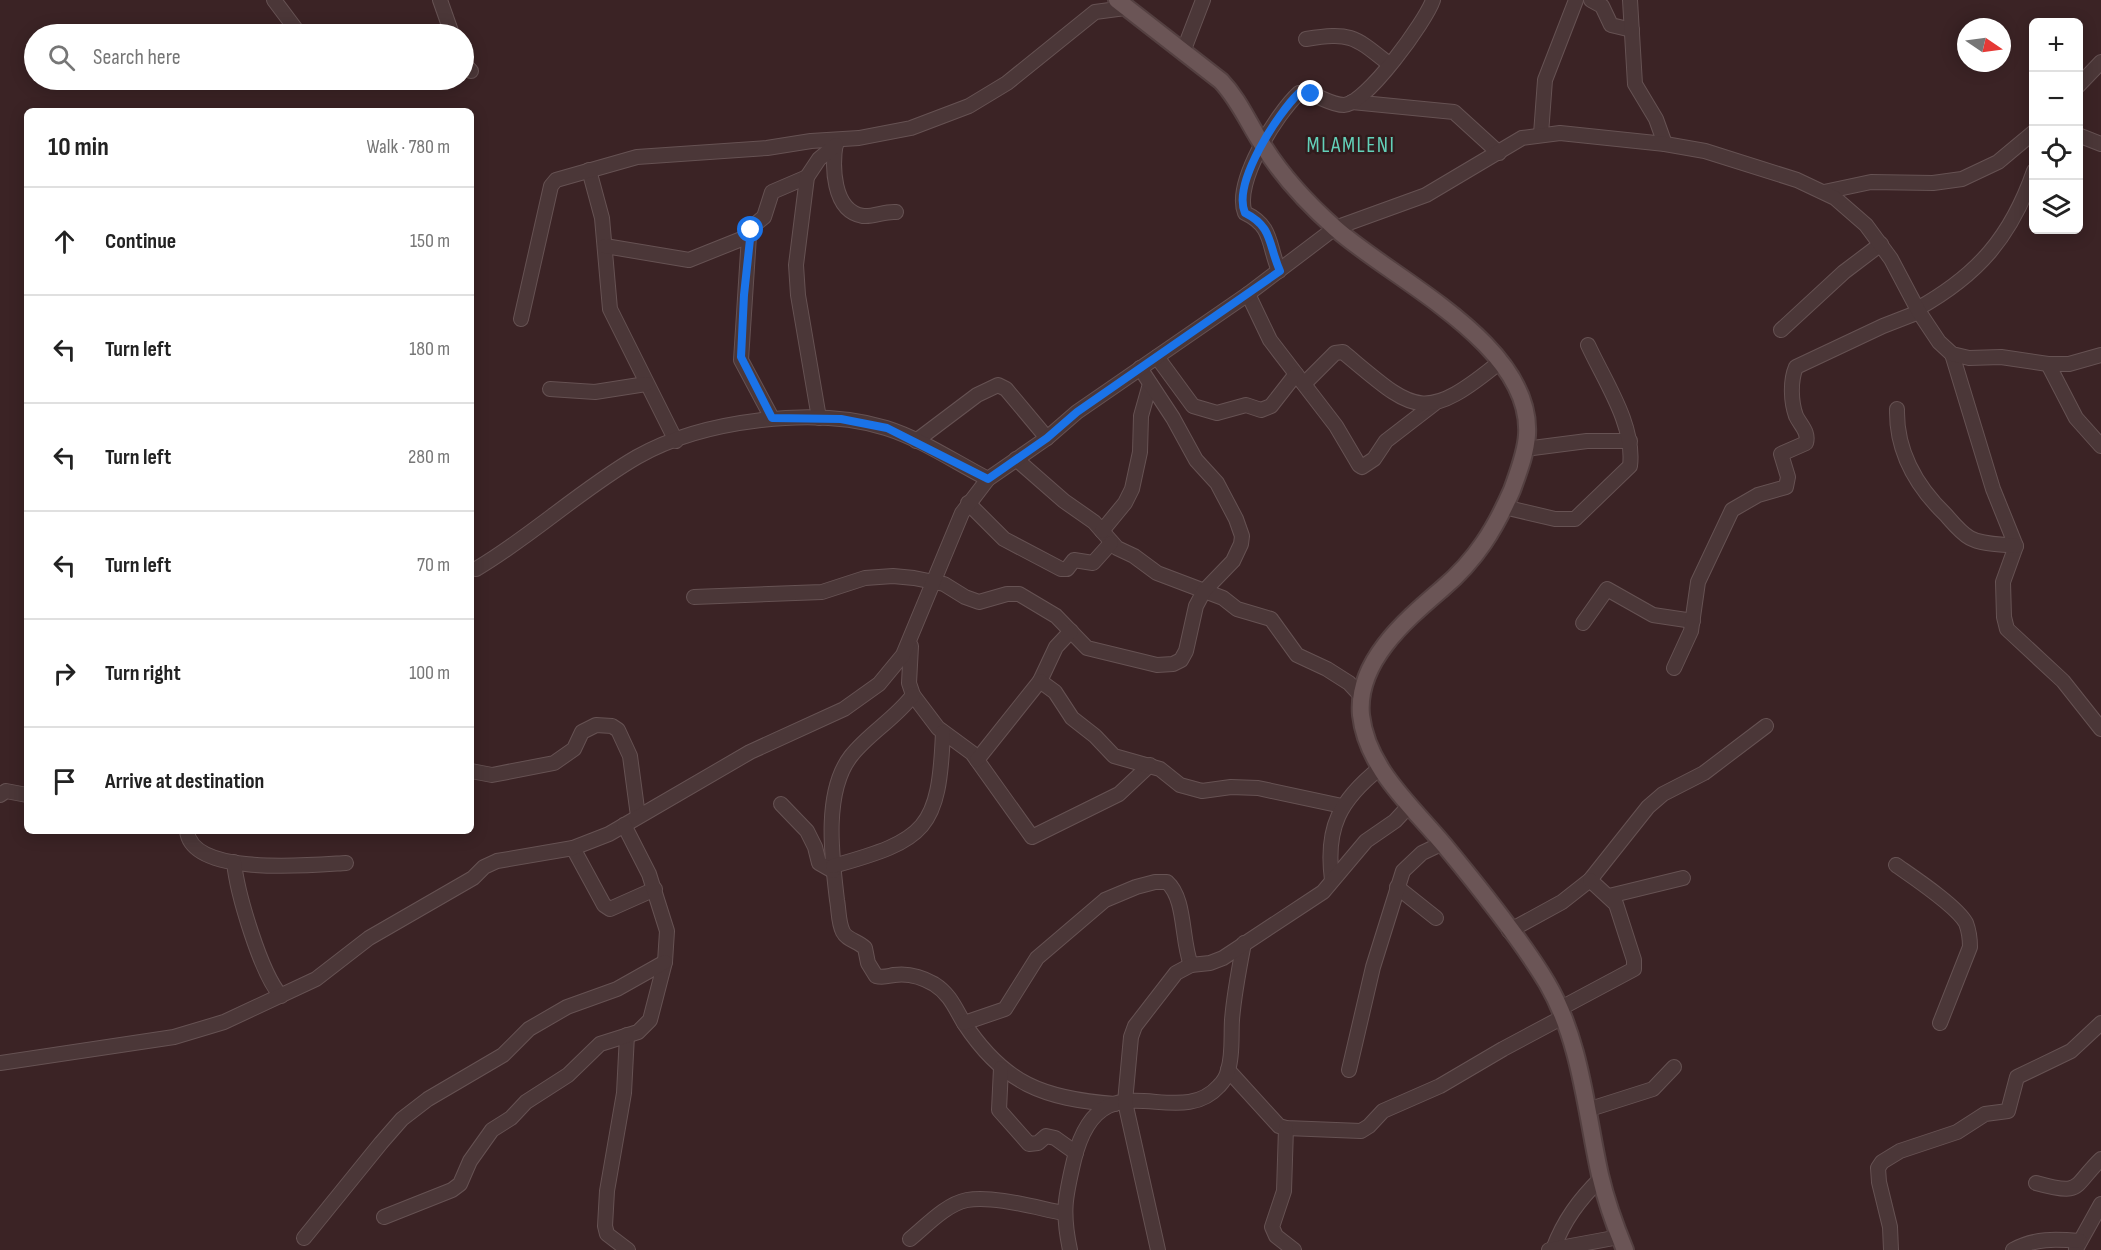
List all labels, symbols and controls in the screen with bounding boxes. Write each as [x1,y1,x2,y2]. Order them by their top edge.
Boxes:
north arrow [1957,18,2011,72]
map controls [2029,18,2083,234]
button: + [2029,18,2083,72]
search box [24,24,474,90]
icon: search [45,41,78,74]
text: Search here [93,44,180,71]
button: − [2029,72,2083,126]
route end [1297,80,1323,106]
button: locate [2029,126,2083,180]
text: 10 min [48,132,109,163]
district label: MLAMLENI [1307,132,1395,159]
text: Walk · 780 m [367,135,450,159]
button: layers [2029,180,2083,234]
route start [737,216,763,242]
icon: ahead [48,225,81,258]
text: Continue [105,228,176,255]
text: 150 m [410,229,450,253]
icon: left [48,333,81,366]
text: Turn left [105,336,171,363]
text: 180 m [409,337,450,361]
icon: left [48,441,81,474]
text: Turn left [105,444,171,471]
text: 280 m [408,445,450,469]
icon: left [48,549,81,582]
text: Turn left [105,552,171,579]
text: 70 m [417,553,450,577]
icon: right [48,657,81,690]
text: Turn right [105,660,181,687]
text: 100 m [409,661,450,685]
icon: arrive [48,765,81,798]
text: Arrive at destination [105,768,264,795]

